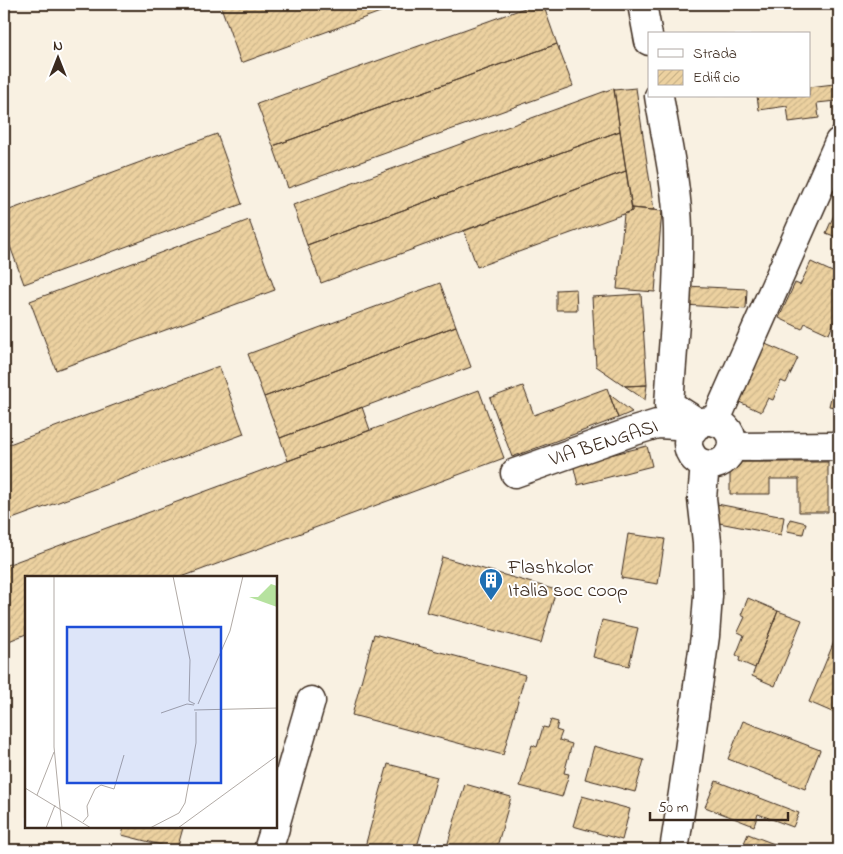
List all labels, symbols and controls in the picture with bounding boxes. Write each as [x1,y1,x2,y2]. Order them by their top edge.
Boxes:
north arrow [32,32,82,82]
legend [648,32,810,98]
text: N [53,36,63,57]
text: Strada [693,43,737,65]
text: Edificio [693,67,740,89]
street label: VIA BENGASI [545,413,662,476]
place label: Flashkolor Italia soc coop [507,554,628,606]
building icon: Flashkolor Italia soc coop [478,567,504,601]
inset map [25,576,278,829]
scale bar [650,789,788,821]
text: 50 m [658,797,689,819]

